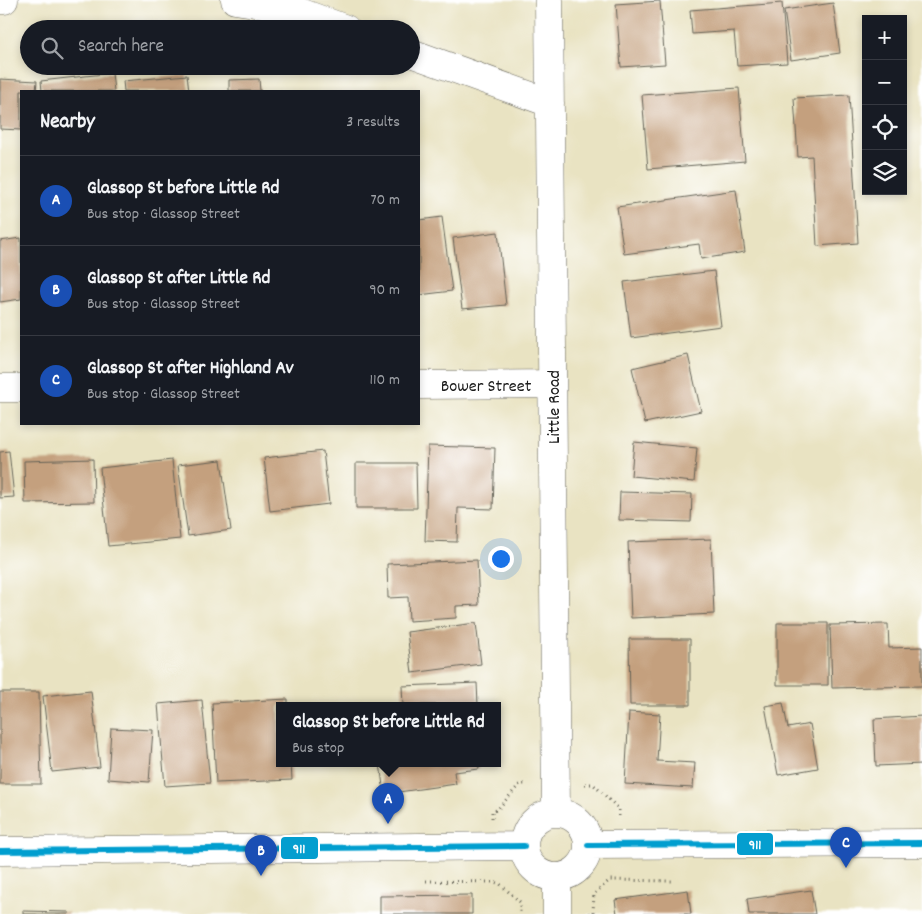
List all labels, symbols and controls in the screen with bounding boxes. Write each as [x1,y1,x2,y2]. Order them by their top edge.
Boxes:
map controls [862,15,907,195]
button: + [862,15,907,60]
search box [20,20,420,75]
icon: search [38,34,66,62]
text: Search here [78,34,164,61]
button: − [862,60,907,105]
button: locate [862,105,907,150]
text: Nearby [40,108,95,138]
text: 3 results [346,111,400,134]
button: layers [862,150,907,195]
text: Glassop St before Little Rd [87,176,280,203]
text: A [52,189,60,212]
text: 70 m [370,189,400,212]
text: Bus stop · Glassop Street [87,203,240,226]
text: Glassop St after Little Rd [87,266,270,293]
text: B [52,279,60,302]
text: 90 m [369,279,400,302]
text: Bus stop · Glassop Street [87,293,240,316]
text: Glassop St after Highland Av [87,356,294,383]
text: C [52,369,60,392]
text: 110 m [370,369,400,392]
street label: Little Road [543,370,568,444]
street label: Bower Street [441,375,532,400]
text: Bus stop · Glassop Street [87,383,240,406]
your location [488,546,514,572]
popup [276,702,501,767]
text: Glassop St before Little Rd [292,710,485,737]
text: Bus stop [292,737,344,760]
pin: A [372,783,404,824]
pin: C [830,827,862,868]
line badge: 911 [736,832,774,856]
pin: B [245,835,277,876]
line badge: 911 [280,836,319,860]
text: 911 [749,836,761,856]
text: 911 [293,840,305,860]

